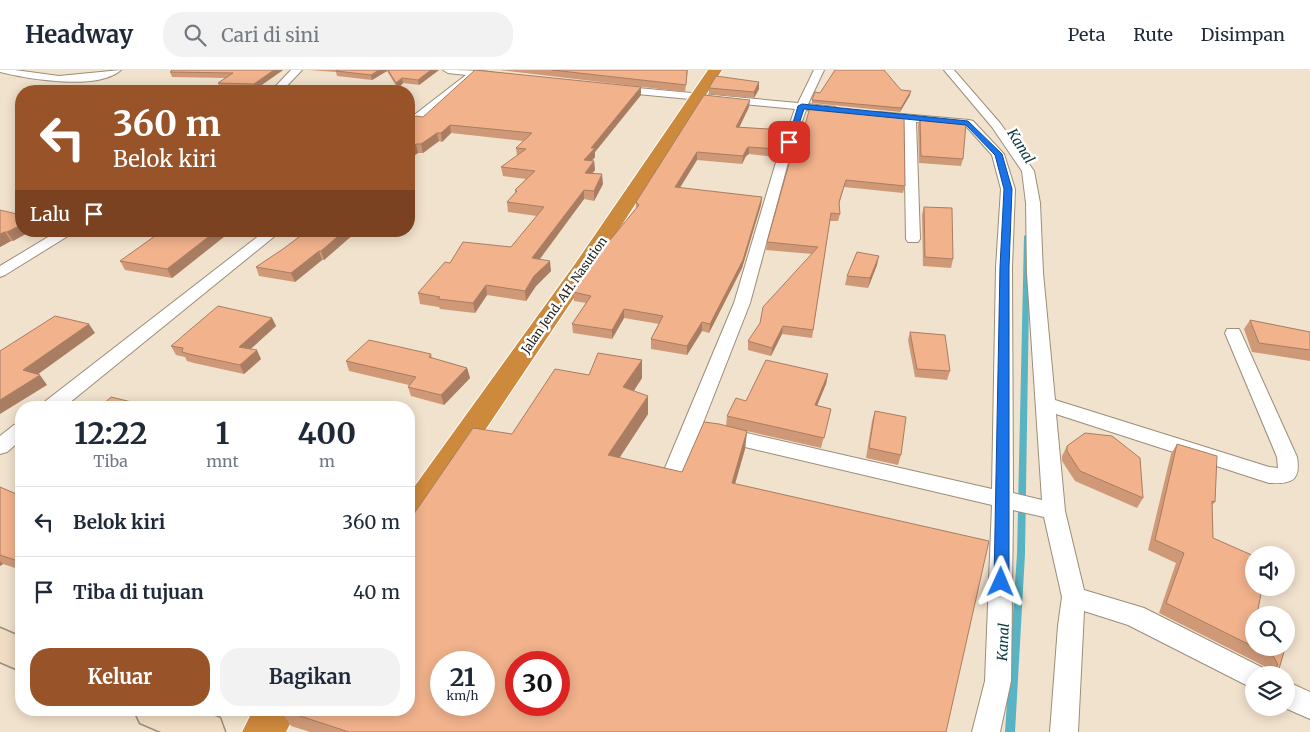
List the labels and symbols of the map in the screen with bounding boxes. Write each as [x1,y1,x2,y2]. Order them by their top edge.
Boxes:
pin [768,121,810,163]
water label: Kanal [1003,124,1039,167]
street label: Jalan Jend. AH. Nasution [517,234,610,357]
position arrow [974,555,1026,607]
water label: Kanal [993,623,1013,662]
speed limit sign: 30 [505,651,570,716]

